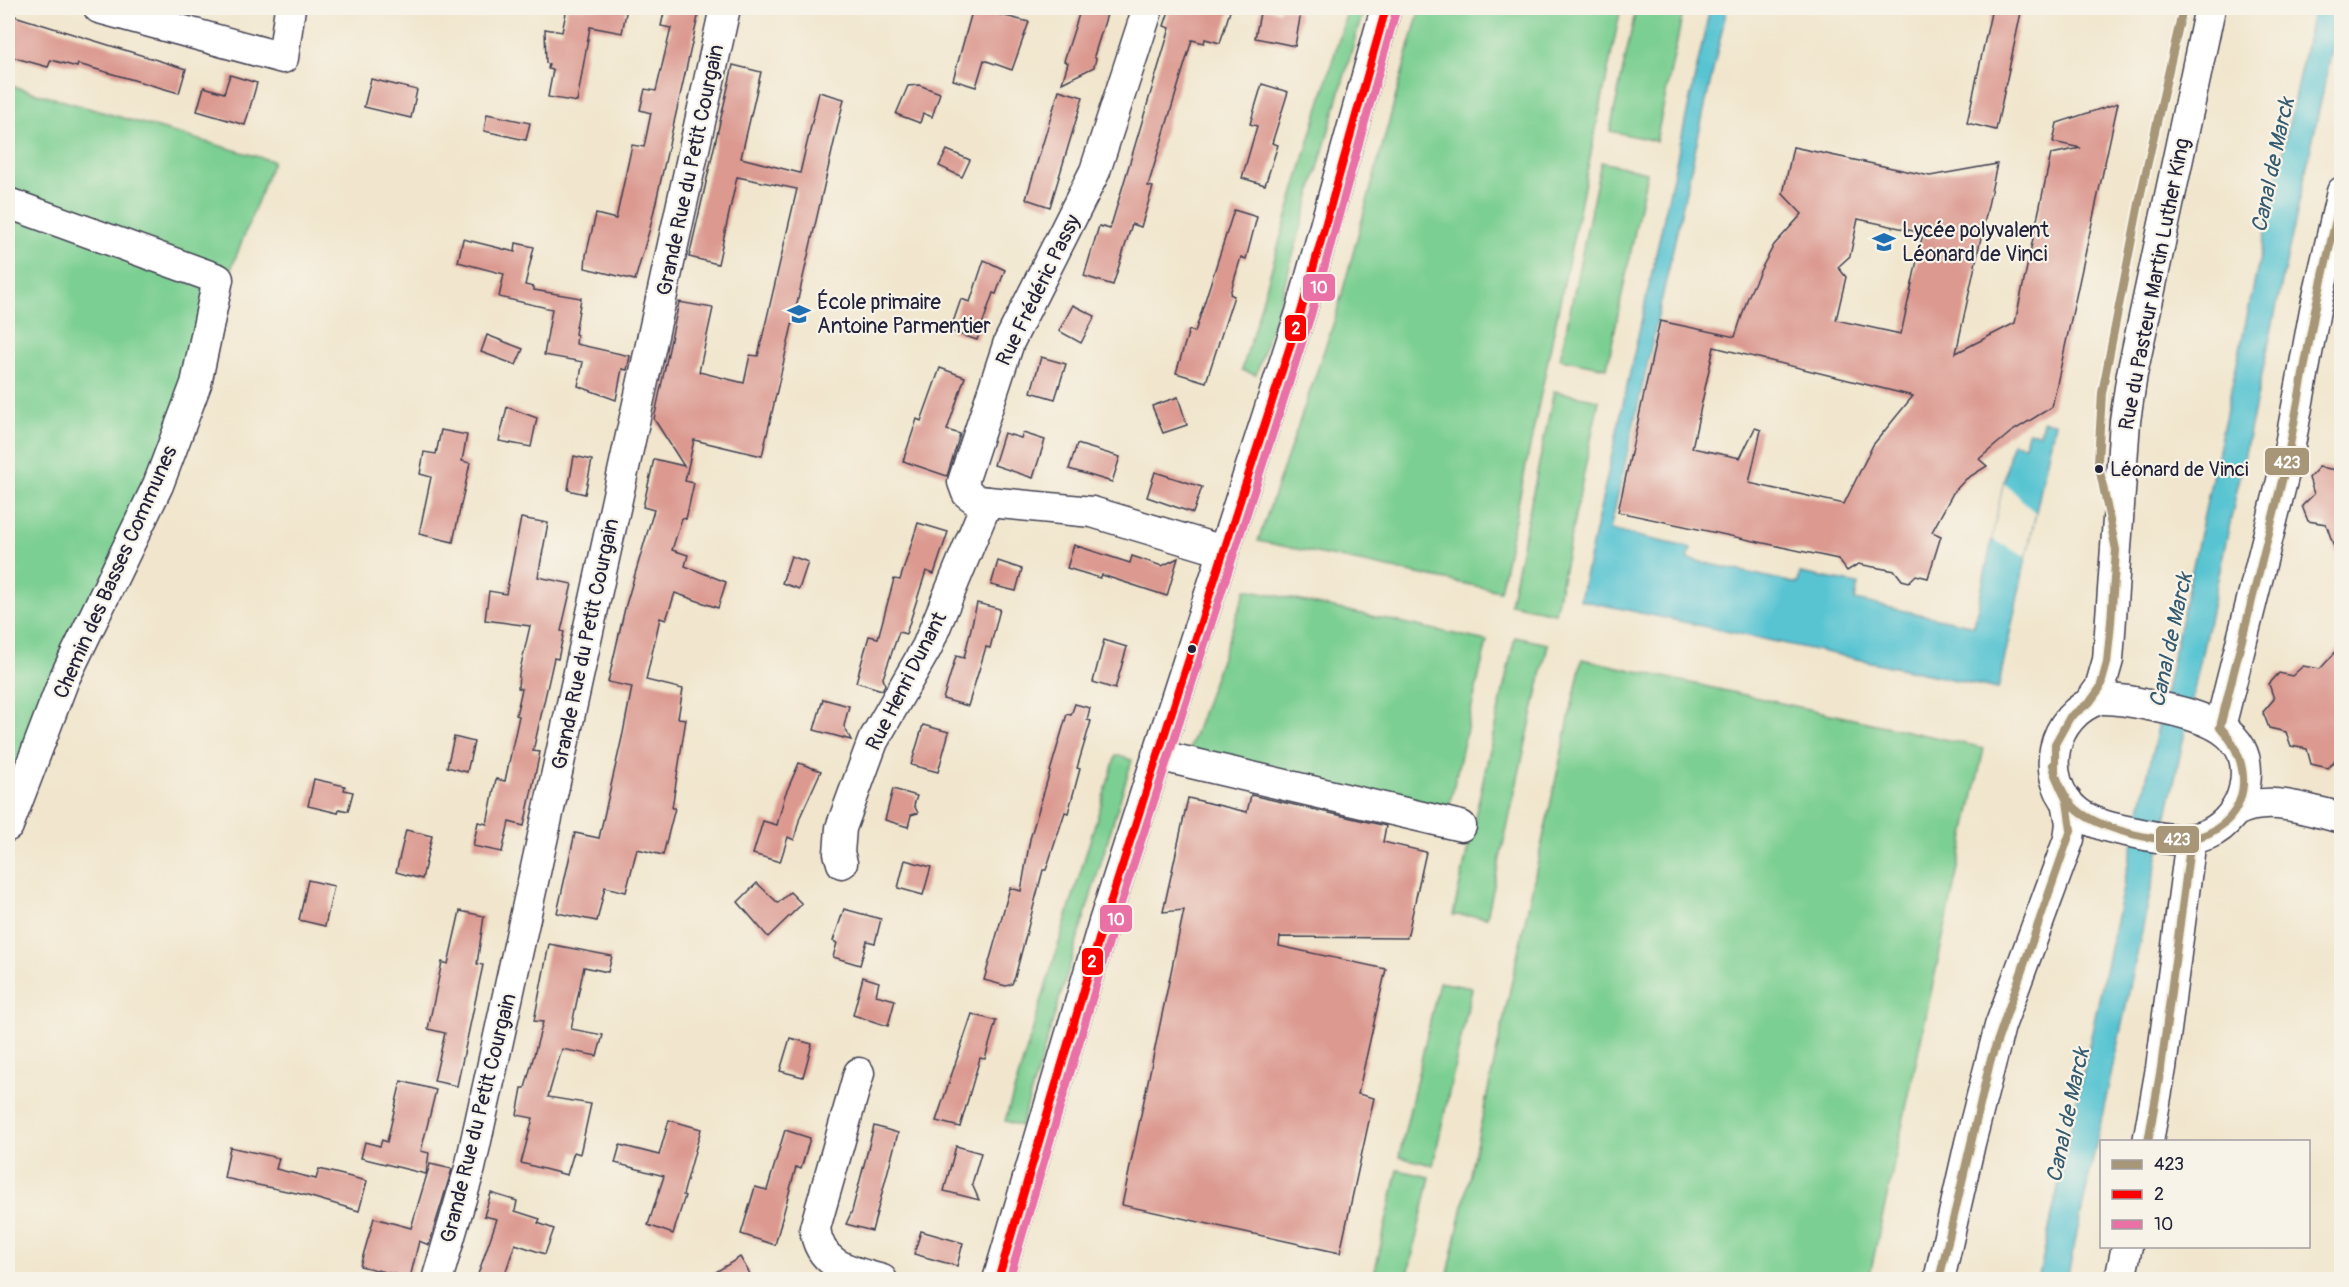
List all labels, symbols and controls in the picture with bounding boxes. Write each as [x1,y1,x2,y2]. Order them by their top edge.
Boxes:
street label: Grande Rue du Petit Courgain [651,42,730,298]
water label: Canal de Marck [2245,94,2301,235]
street label: Rue du Pasteur Martin Luther King [2113,136,2196,432]
street label: Rue Frédéric Passy [990,210,1087,370]
place label: Lycée polyvalent Léonard de Vinci [1902,217,2050,268]
school or university icon: Lycée polyvalent Léonard de Vinci [1871,229,1897,255]
line badge: 10 [1302,273,1336,302]
text: 10 [1310,278,1328,298]
place label: École primaire Antoine Parmentier [817,289,991,340]
school or university icon: École primaire Antoine Parmentier [786,301,812,327]
line badge: 2 [1284,314,1307,342]
text: 2 [1292,319,1301,339]
street label: Chemin des Basses Communes [47,441,184,703]
line badge: 423 [2264,447,2310,476]
text: 423 [2274,453,2300,473]
place label: Léonard de Vinci [2110,457,2249,482]
marker: Léonard de Vinci [2093,463,2105,475]
street label: Grande Rue du Petit Courgain [546,516,625,772]
water label: Canal de Marck [2143,569,2199,710]
street label: Rue Henri Dunant [860,607,953,755]
unlabelled marker [1186,643,1198,655]
line badge: 423 [2155,825,2200,854]
text: 423 [2164,830,2190,850]
line badge: 10 [1099,904,1133,933]
text: 10 [1107,910,1125,930]
line badge: 2 [1081,947,1104,976]
text: 2 [1088,952,1097,972]
street label: Grande Rue du Petit Courgain [434,991,523,1246]
water label: Canal de Marck [2040,1044,2096,1185]
legend [2100,1140,2310,1248]
text: 423 [2154,1153,2184,1176]
text: 2 [2154,1183,2164,1206]
text: 10 [2154,1213,2173,1236]

